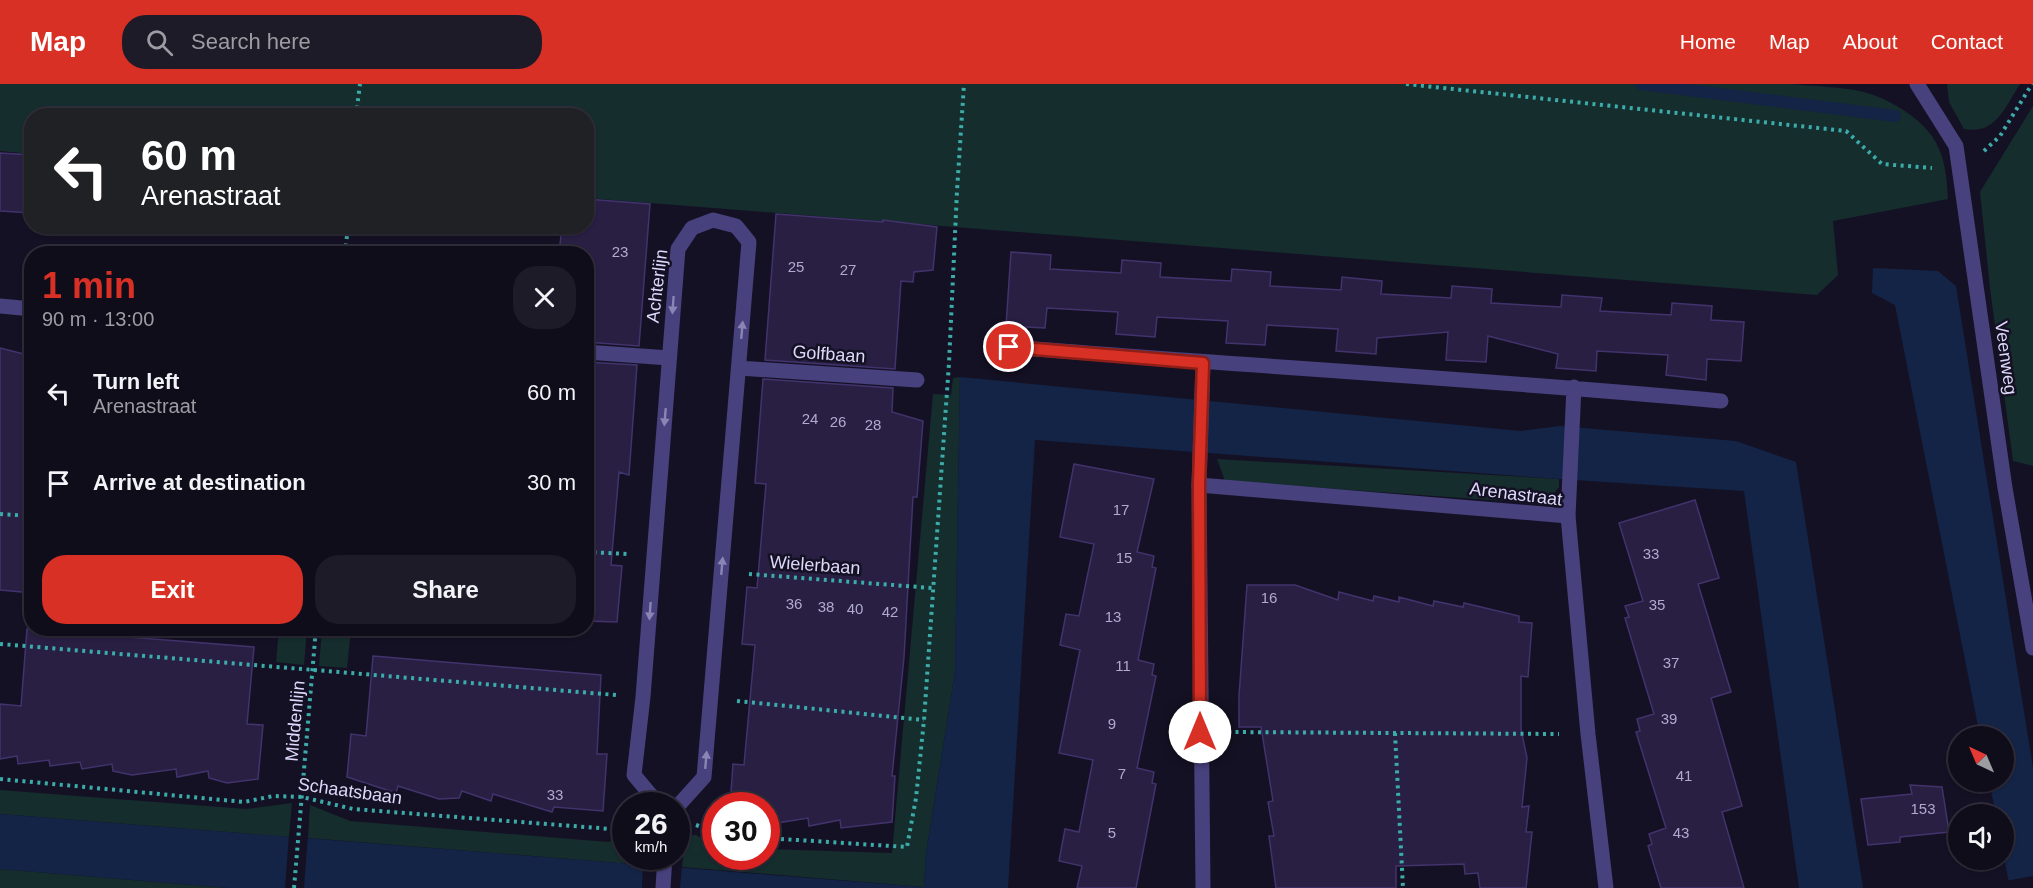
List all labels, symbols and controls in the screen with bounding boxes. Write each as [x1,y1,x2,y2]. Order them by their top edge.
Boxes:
search box [122,15,542,69]
text: Map [30,26,86,57]
icon: search [143,26,176,59]
text: Search here [191,29,311,54]
text: Home [1680,30,1736,53]
text: Map [1769,30,1810,53]
text: About [1843,30,1898,53]
text: Contact [1931,30,2003,53]
icon: left [42,132,120,210]
text: 60 m [141,132,237,179]
text: Arenastraat [141,181,281,211]
house number: 23 [612,243,628,260]
street label: Achterlijn [643,248,671,324]
house number: 25 [788,258,804,275]
house number: 27 [840,261,856,278]
text: 1 min [42,265,136,306]
button: close [513,266,576,329]
one-way arrow [669,296,678,315]
text: 90 m · 13:00 [42,308,154,330]
one-way arrow [737,320,747,339]
street label: Veenweg [1991,320,2021,396]
pin [983,321,1034,372]
icon: arrive [992,330,1025,363]
street label: Golfbaan [792,341,866,367]
text: Turn left [93,369,179,394]
icon: left [42,377,75,410]
text: 60 m [527,380,576,405]
text: Arenastraat [93,395,196,417]
one-way arrow [660,407,670,426]
house number: 24 [802,410,818,427]
house number: 26 [830,413,846,430]
house number: 28 [865,416,881,433]
icon: arrive [42,467,75,500]
text: Arrive at destination [93,470,306,495]
text: 30 m [527,470,576,495]
street label: Arenastraat [1469,478,1563,510]
house number: 17 [1113,501,1129,518]
house number: 33 [1643,545,1659,562]
house number: 15 [1116,549,1132,566]
street label: Wielerbaan [769,552,861,578]
button: Exit [42,555,303,624]
button: Share [315,555,576,624]
one-way arrow [717,556,727,575]
house number: 16 [1261,589,1277,606]
house number: 36 [786,595,802,612]
house number: 35 [1649,596,1665,613]
house number: 38 [818,598,834,615]
house number: 40 [847,600,863,617]
one-way arrow [645,601,655,620]
house number: 42 [882,603,898,620]
house number: 13 [1105,608,1121,625]
house number: 37 [1663,654,1679,671]
house number: 11 [1115,657,1131,674]
street label: Middenlijn [282,680,308,762]
position arrow [1168,700,1232,764]
house number: 39 [1661,710,1677,727]
house number: 9 [1108,715,1116,732]
north arrow [1948,726,2014,792]
map controls [1948,726,2014,870]
one-way arrow [701,751,710,770]
house number: 7 [1118,765,1126,782]
house number: 41 [1676,767,1692,784]
street label: Schaatsbaan [297,774,403,808]
house number: 33 [547,786,563,803]
speed limit sign: 30 [702,792,780,870]
house number: 153 [1910,800,1936,817]
button: sound [1948,804,2014,870]
text: 26 [634,807,668,840]
house number: 5 [1108,824,1116,841]
house number: 43 [1673,824,1689,841]
text: km/h [635,838,667,855]

